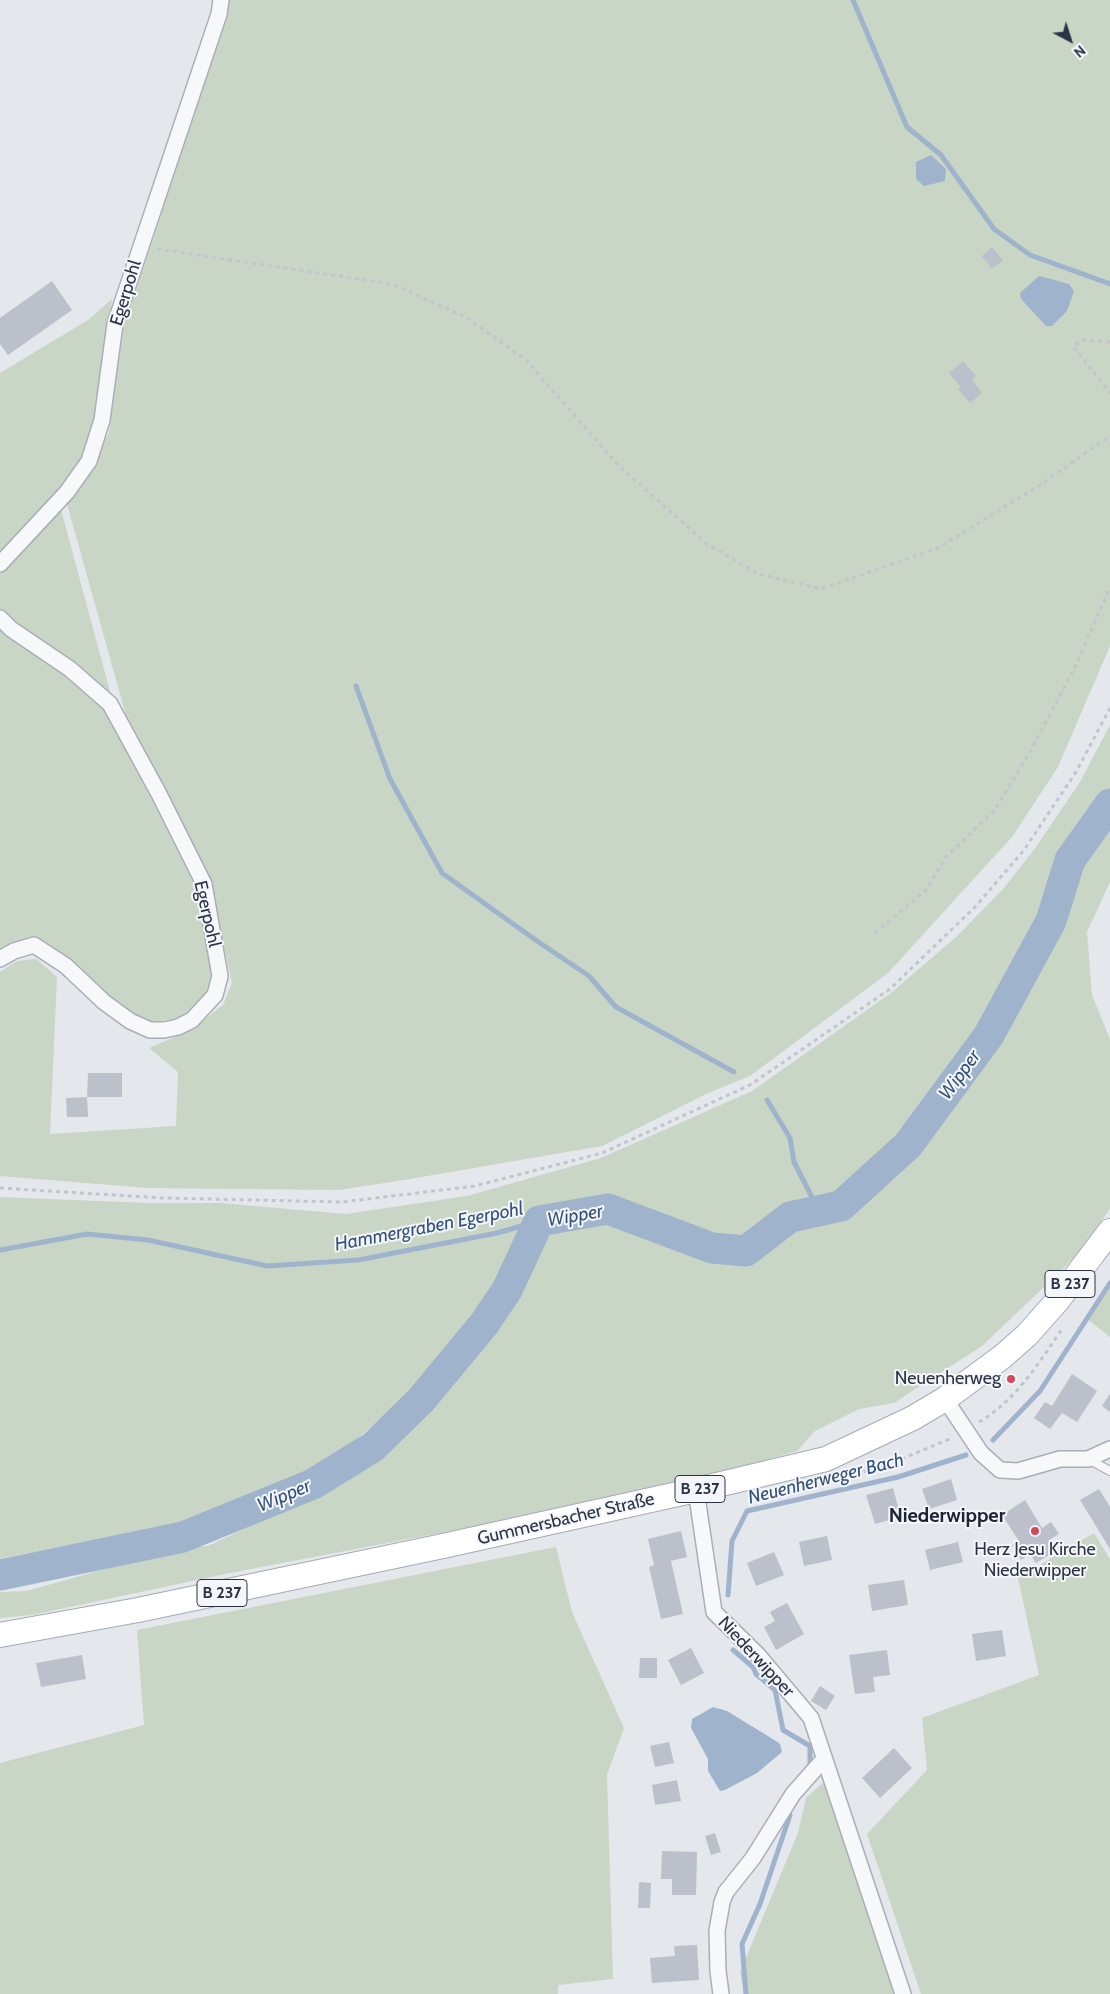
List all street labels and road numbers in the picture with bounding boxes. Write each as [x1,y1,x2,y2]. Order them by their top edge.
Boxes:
street label: Egerpohl [106,258,146,328]
street label: Egerpohl [189,879,225,949]
road number: B 237 [1045,1270,1095,1298]
road number: B 237 [675,1476,725,1502]
street label: Gummersbacher Straße [475,1488,657,1550]
road number: B 237 [197,1580,247,1606]
street label: Niederwipper [713,1612,799,1702]

